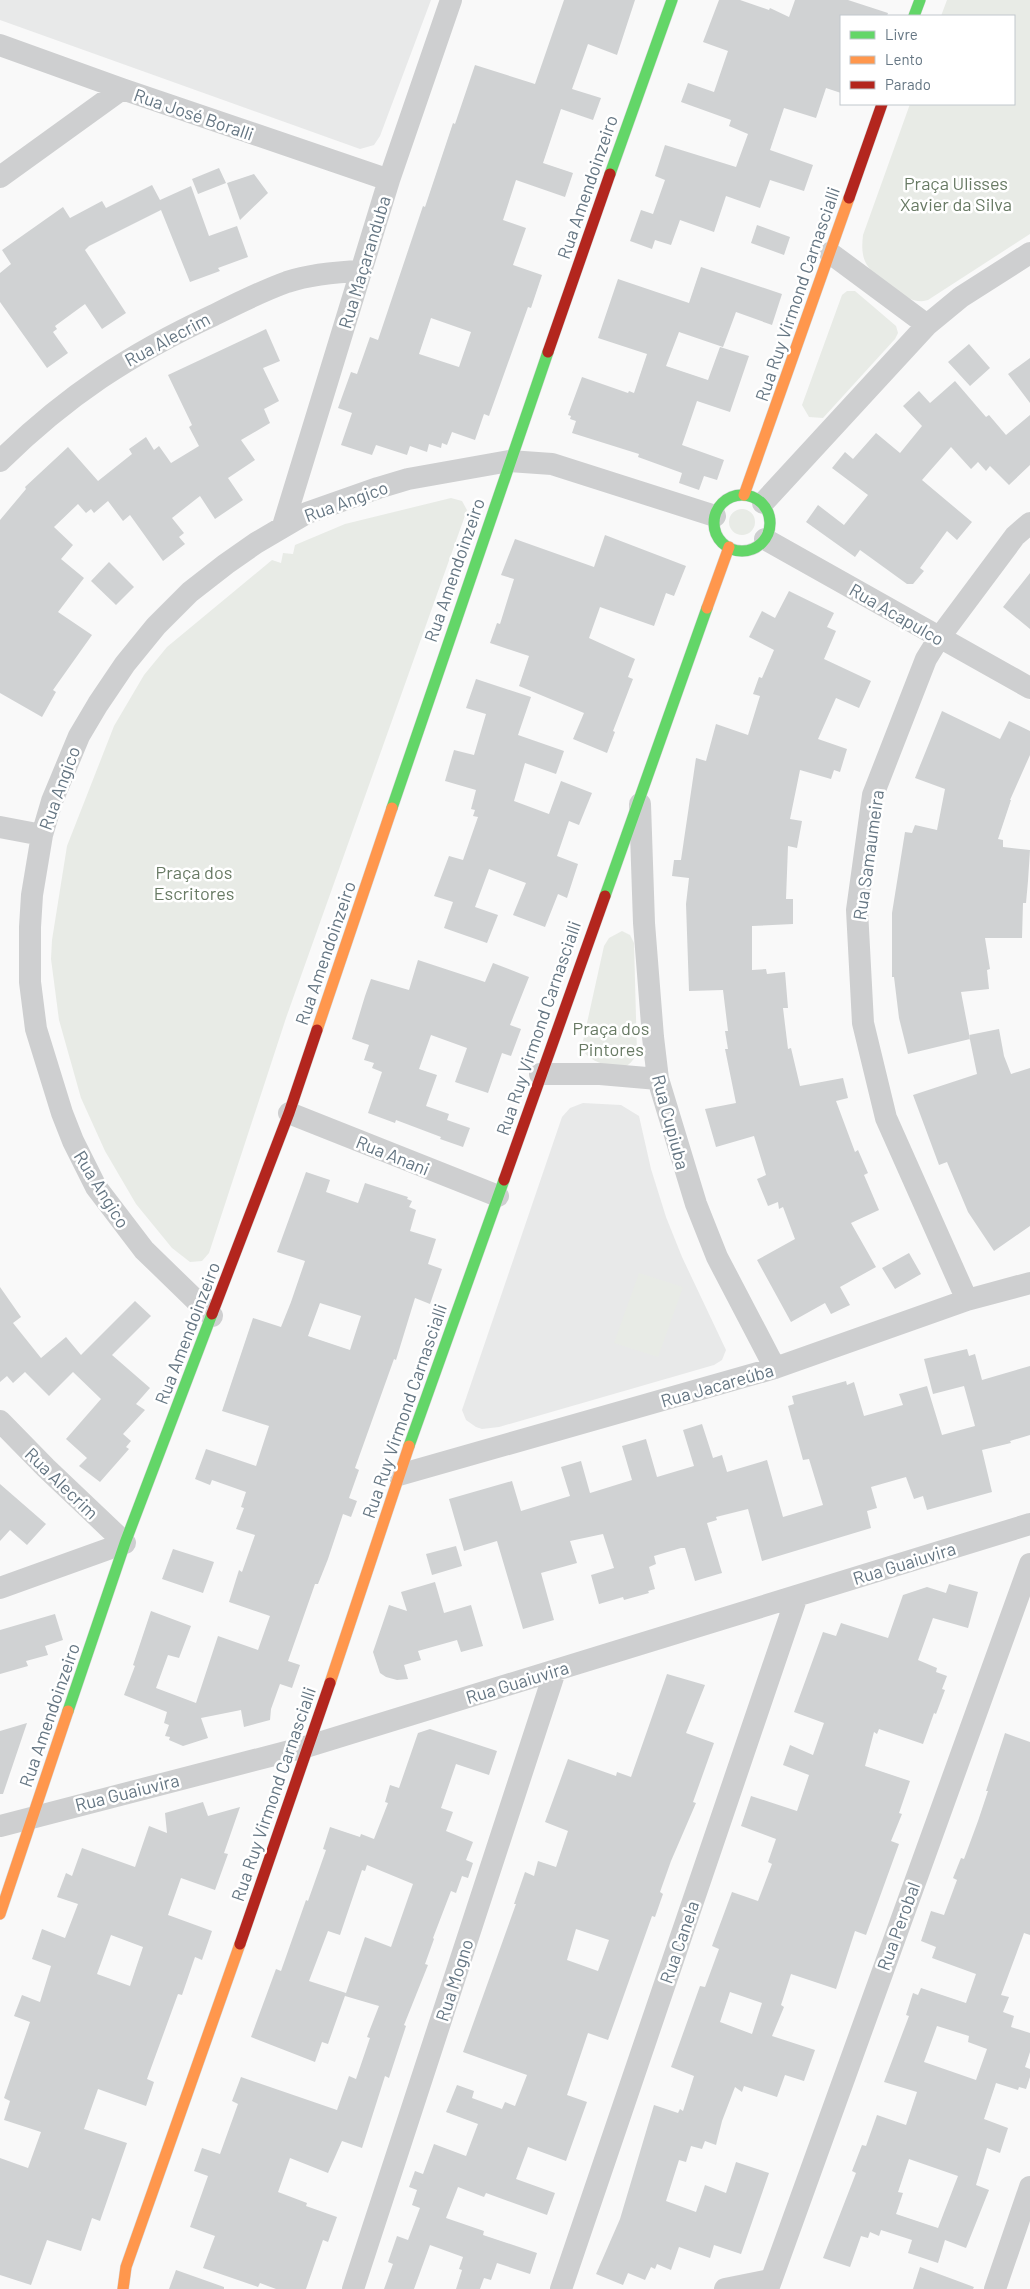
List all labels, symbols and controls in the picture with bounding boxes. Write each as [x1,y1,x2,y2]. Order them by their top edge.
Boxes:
legend [840,15,1015,105]
text: Livre [885,25,918,43]
text: Lento [885,50,923,68]
text: Parado [885,75,931,93]
street label: Rua José Boralli [131,83,257,145]
street label: Rua Amendoinzeiro [552,112,622,262]
park label: Praça Ulisses Xavier da Silva [900,172,1012,215]
street label: Rua Ruy Virmond Carnascialli [750,184,844,404]
street label: Rua Maçaranduba [333,193,395,331]
street label: Rua Alecrim [121,307,213,371]
street label: Rua Angico [301,476,391,526]
street label: Rua Amendoinzeiro [419,495,489,645]
street label: Rua Acapulco [846,578,948,650]
street label: Rua Angico [34,743,84,833]
street label: Rua Samaumeira [848,788,888,922]
park label: Praça dos Escritores [154,861,234,904]
street label: Rua Amendoinzeiro [290,878,360,1028]
street label: Rua Ruy Virmond Carnascialli [491,918,585,1138]
park label: Praça dos Pintores [573,1017,649,1060]
street label: Rua Cupiuba [648,1072,694,1172]
street label: Rua Anani [353,1130,433,1180]
street label: Rua Angico [70,1146,134,1232]
street label: Rua Amendoinzeiro [150,1259,224,1407]
street label: Rua Ruy Virmond Carnascialli [357,1301,451,1521]
street label: Rua Jacareúba [658,1358,776,1412]
street label: Rua Alecrim [21,1443,103,1523]
street label: Rua Guaiuvira [850,1537,958,1589]
street label: Rua Amendoinzeiro [14,1640,84,1790]
street label: Rua Guaiuvira [463,1656,571,1708]
street label: Rua Ruy Virmond Carnascialli [226,1684,320,1904]
street label: Rua Guaiuvira [73,1768,181,1816]
street label: Rua Perobal [872,1879,924,1973]
street label: Rua Canela [655,1898,703,1986]
street label: Rua Mogno [430,1936,478,2024]

